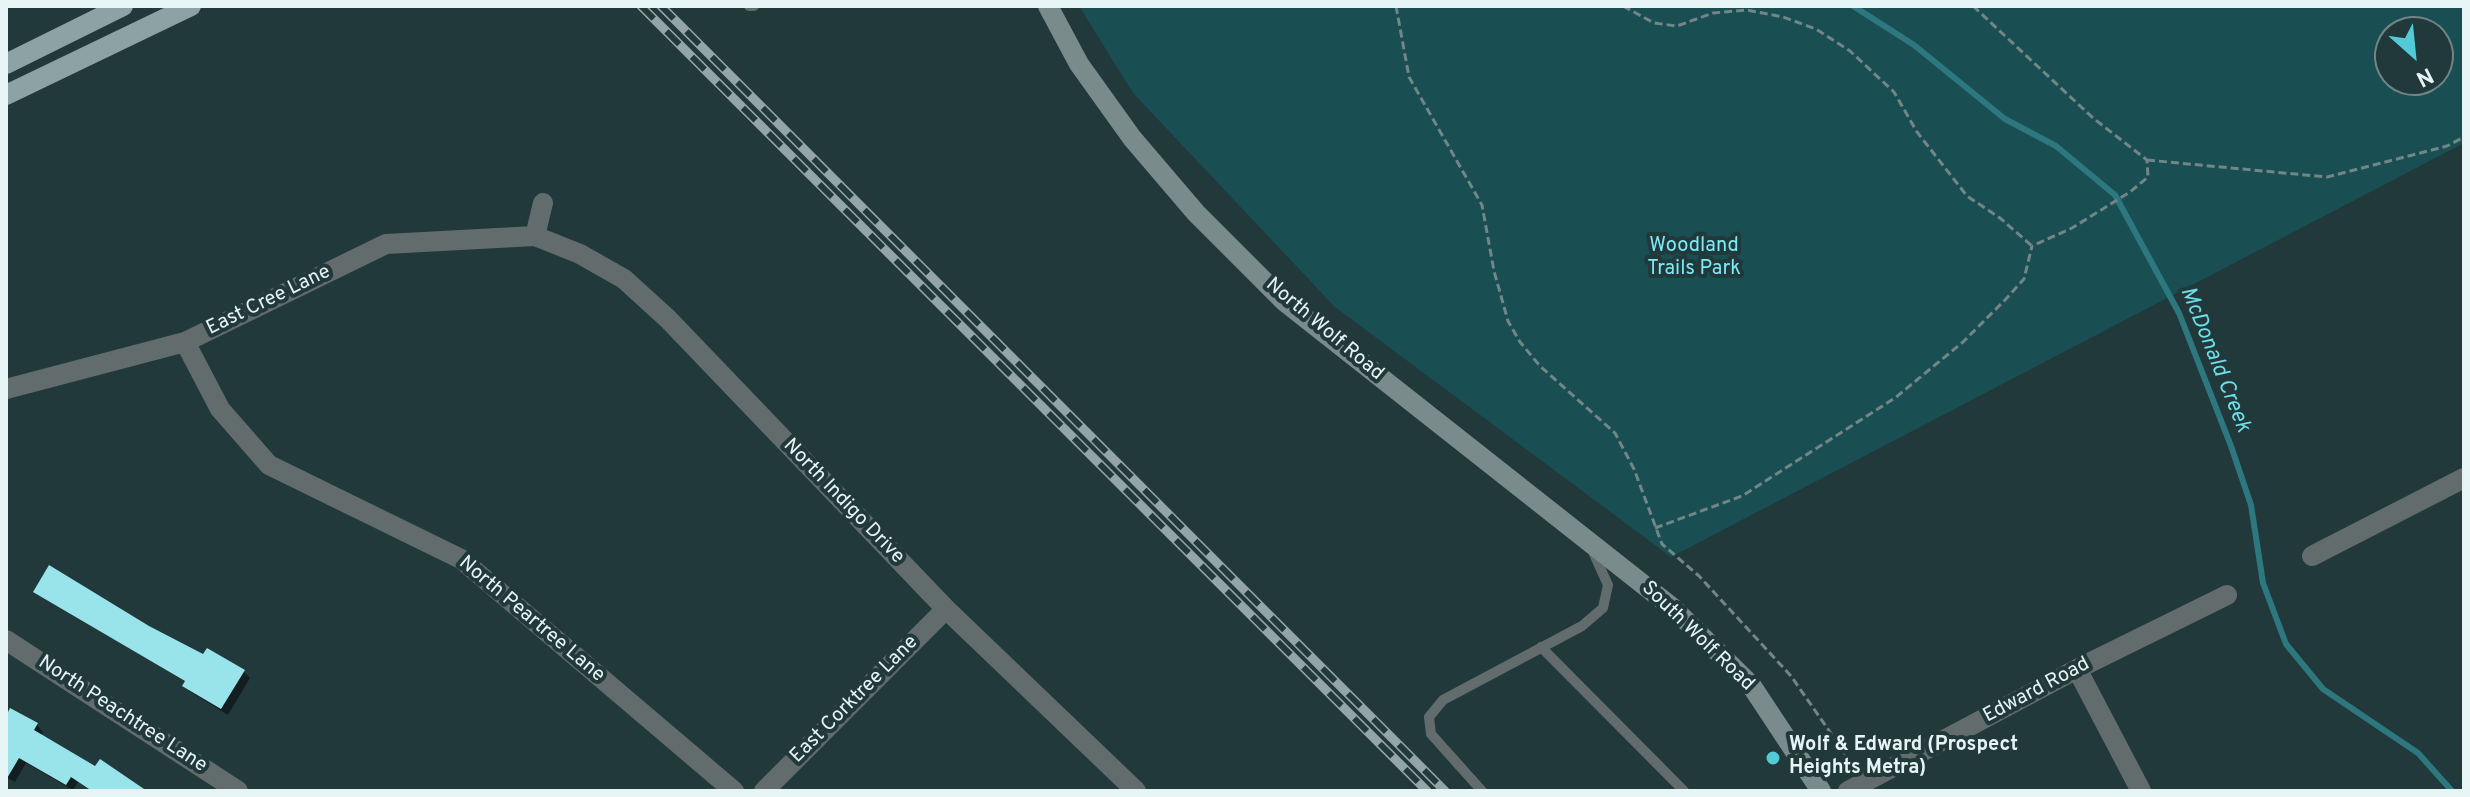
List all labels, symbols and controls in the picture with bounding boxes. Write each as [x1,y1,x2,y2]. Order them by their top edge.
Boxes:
north arrow [2374,16,2454,96]
text: N [2411,60,2437,92]
park label: Woodland Trails Park [1647,235,1741,282]
street label: East Cree Lane [203,261,335,341]
street label: North Wolf Road [1260,274,1388,386]
water label: McDonald Creek [2173,283,2255,437]
street label: North Indigo Drive [777,435,909,569]
street label: North Peartree Lane [453,552,609,688]
street label: South Wolf Road [1636,577,1758,697]
street label: East Corktree Lane [786,631,924,769]
street label: North Peachtree Lane [33,651,211,779]
street label: Edward Road [1980,653,2094,729]
place label: Wolf & Edward (Prospect Heights Metra) [1789,734,2018,781]
marker: Wolf & Edward (Prospect Heights Metra) [1764,749,1782,767]

